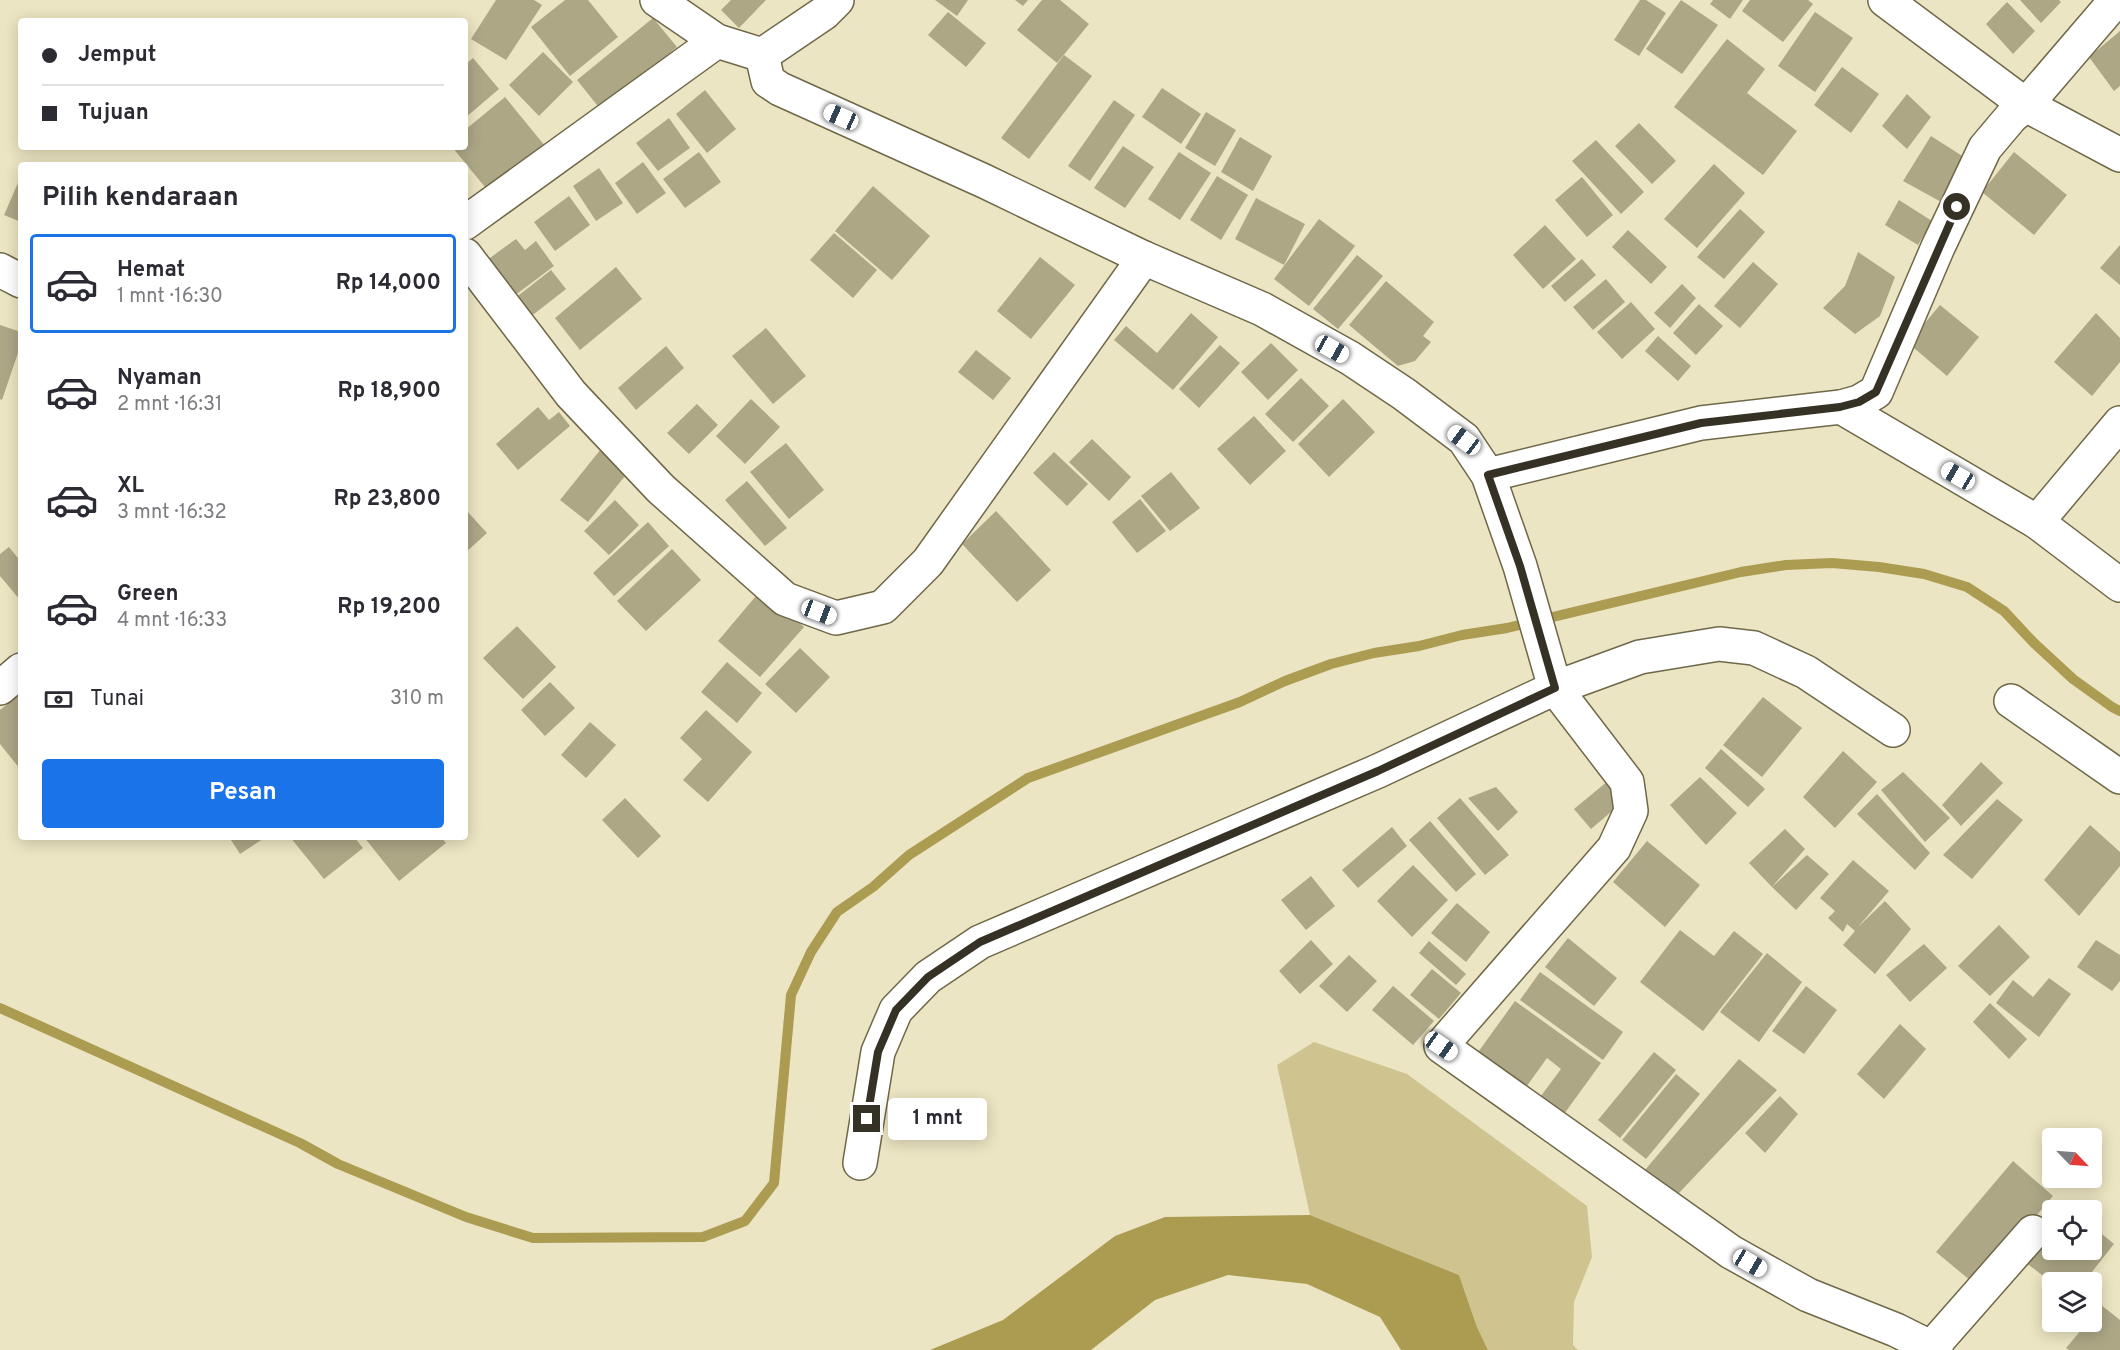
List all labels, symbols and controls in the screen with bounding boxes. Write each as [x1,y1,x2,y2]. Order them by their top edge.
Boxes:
text: Jemput [78,42,156,69]
text: Tujuan [78,100,149,127]
car [821,101,861,133]
text: Pilih kendaraan [42,181,239,215]
route start [1943,193,1970,220]
icon: car [45,257,99,311]
text: Hemat [117,257,185,284]
text: Rp 14,000 [336,270,441,297]
text: 1 mnt · 16:30 [117,284,223,310]
car [1312,332,1352,366]
icon: car [45,365,99,419]
text: Nyaman [117,365,202,392]
text: Rp 18,900 [337,378,441,405]
text: 2 mnt · 16:31 [117,392,222,418]
car [1444,422,1484,458]
car [1938,459,1978,493]
icon: car [45,473,99,527]
text: XL [117,473,144,500]
text: Rp 23,800 [333,486,441,513]
text: 3 mnt · 16:32 [117,500,227,526]
icon: car [45,581,99,635]
text: Green [117,581,179,608]
text: Rp 19,200 [337,594,441,621]
car [799,597,839,627]
text: 4 mnt · 16:33 [117,608,227,634]
icon: cash [42,683,75,716]
text: Tunai [90,686,144,713]
text: 310 m [390,686,444,712]
button: Pesan [42,759,444,828]
car [1421,1028,1461,1064]
callout: 1 mnt [888,1098,987,1140]
route end [853,1105,880,1132]
text: 1 mnt [912,1106,963,1132]
north arrow [2042,1128,2102,1188]
map controls [2042,1128,2102,1332]
button: locate [2042,1200,2102,1260]
car [1730,1246,1770,1280]
button: layers [2042,1272,2102,1332]

